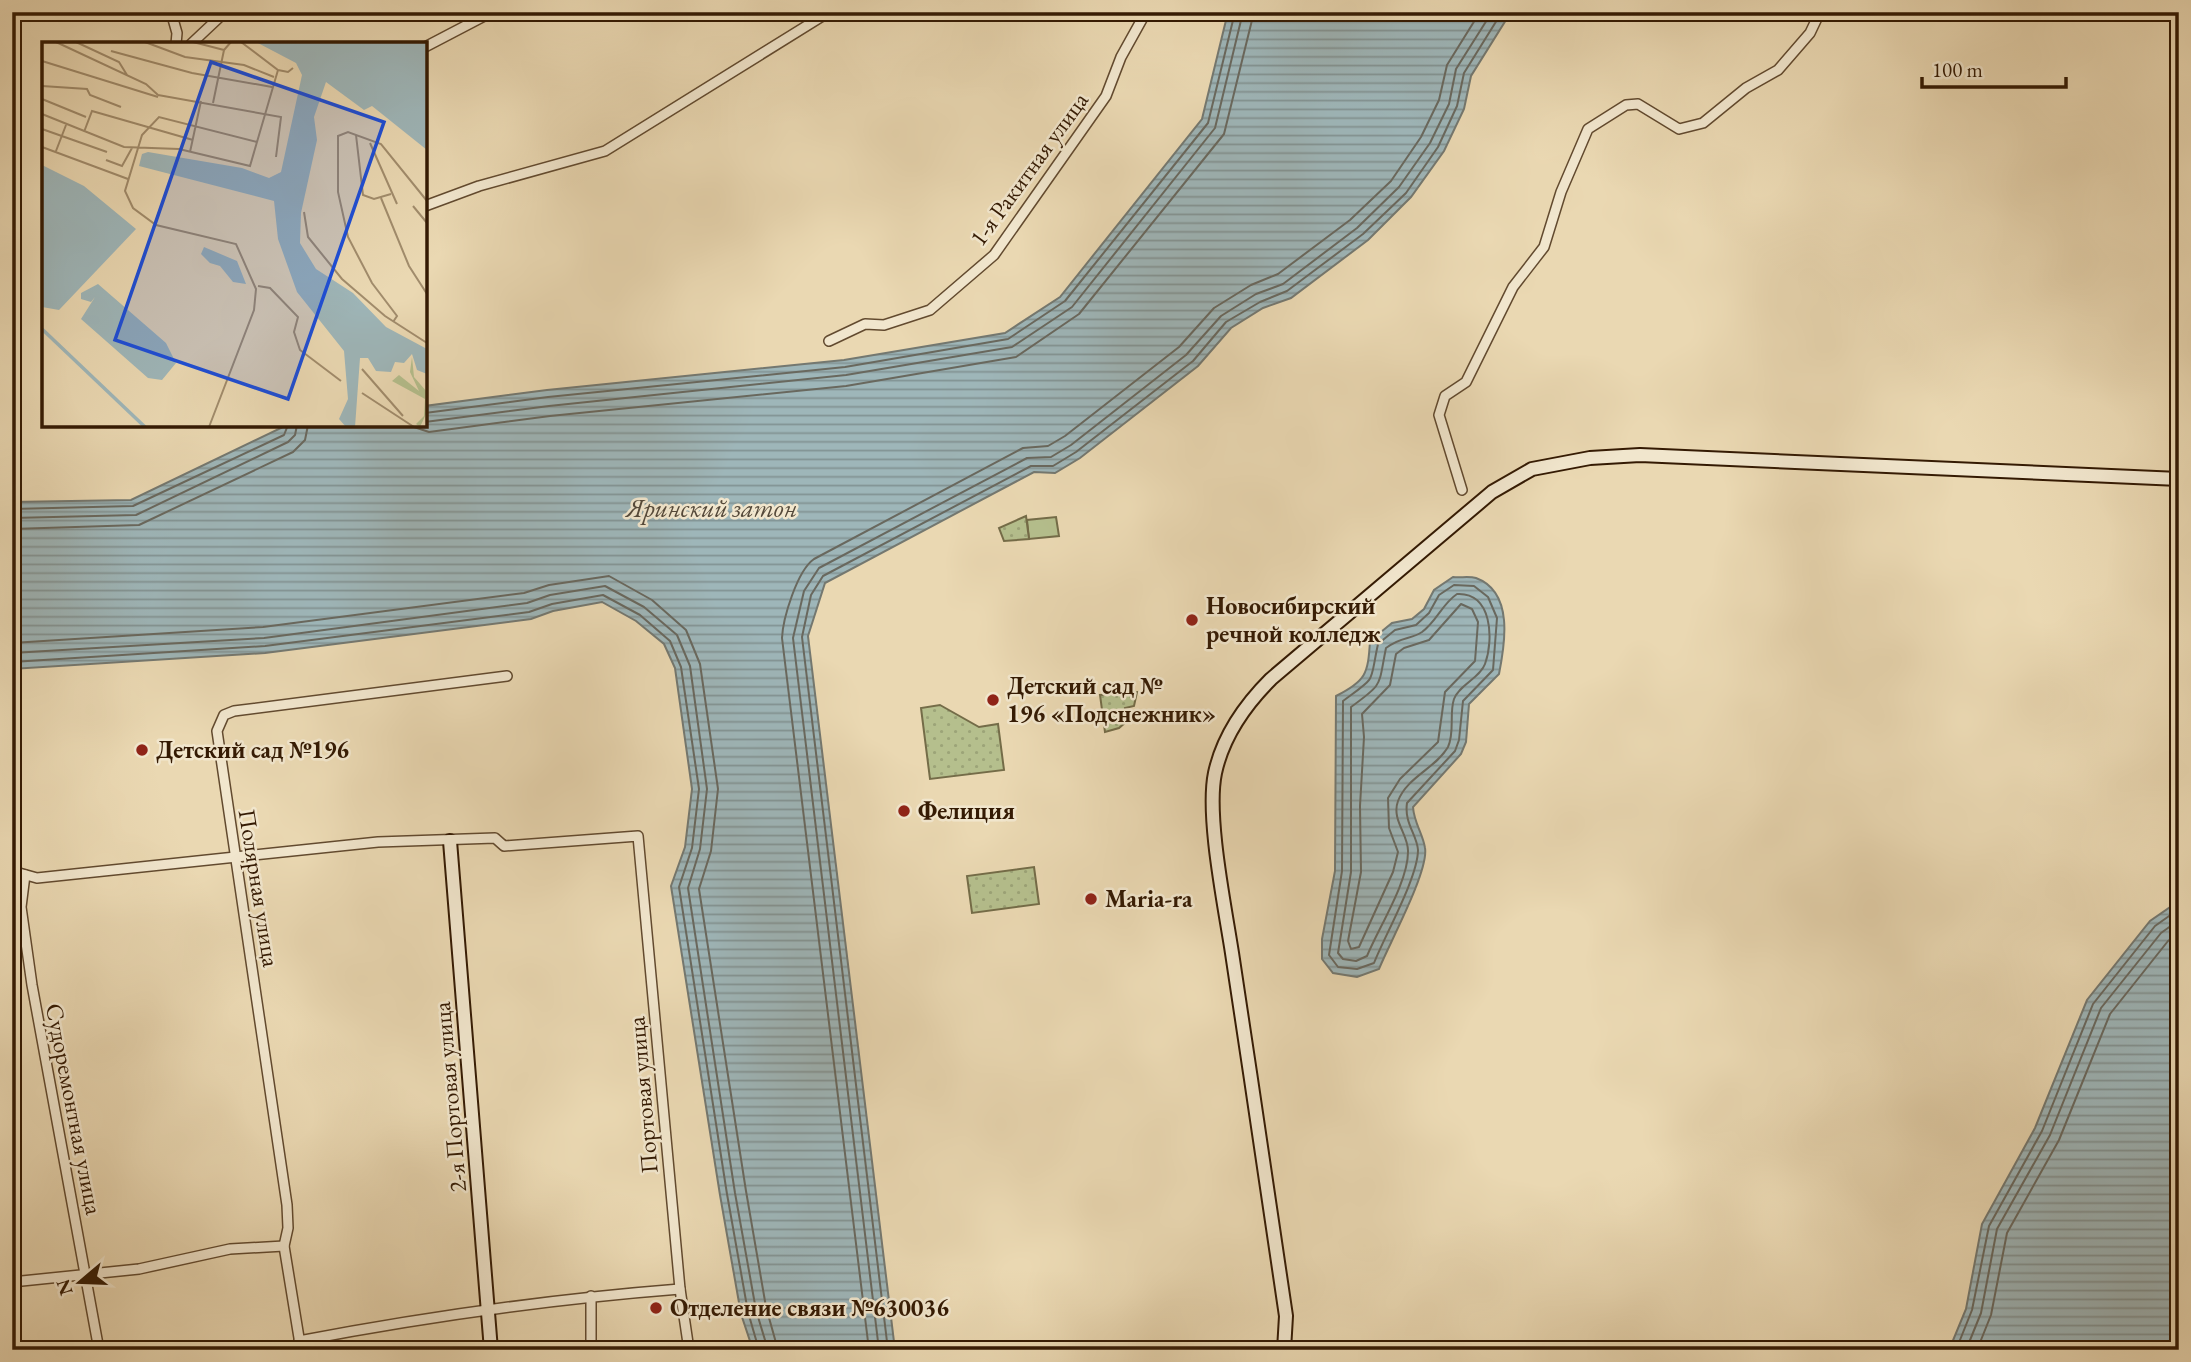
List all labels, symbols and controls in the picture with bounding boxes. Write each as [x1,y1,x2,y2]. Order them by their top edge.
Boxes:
inset map [42,42,427,427]
scale bar [1922,46,2065,90]
text: 100 m [1932,56,1983,83]
street label: 1-я Ракитная улица [962,85,1095,252]
water label: Яринский затон [624,491,798,525]
place label: Новосибирский речной колледж [1206,590,1381,649]
marker: Новосибирский речной колледж [1184,612,1200,628]
place label: Детский сад № 196 «Подснежник» [1007,670,1216,729]
marker: Детский сад № 196 «Подснежник» [985,692,1001,708]
place label: Детский сад №196 [156,734,349,765]
marker: Детский сад №196 [134,742,150,758]
place label: Фелиция [918,795,1015,826]
marker: Фелиция [896,803,912,819]
street label: Полярная улица [232,807,287,970]
place label: Maria-ra [1105,883,1193,914]
marker: Maria-ra [1083,891,1099,907]
street label: 2-я Портовая улица [426,1000,473,1193]
street label: Судоремонтная улица [39,1001,110,1218]
street label: Портовая улица [620,1015,665,1175]
north arrow [46,1246,116,1316]
text: N [50,1275,79,1299]
place label: Отделение связи №630036 [670,1292,949,1323]
marker: Отделение связи №630036 [648,1300,664,1316]

